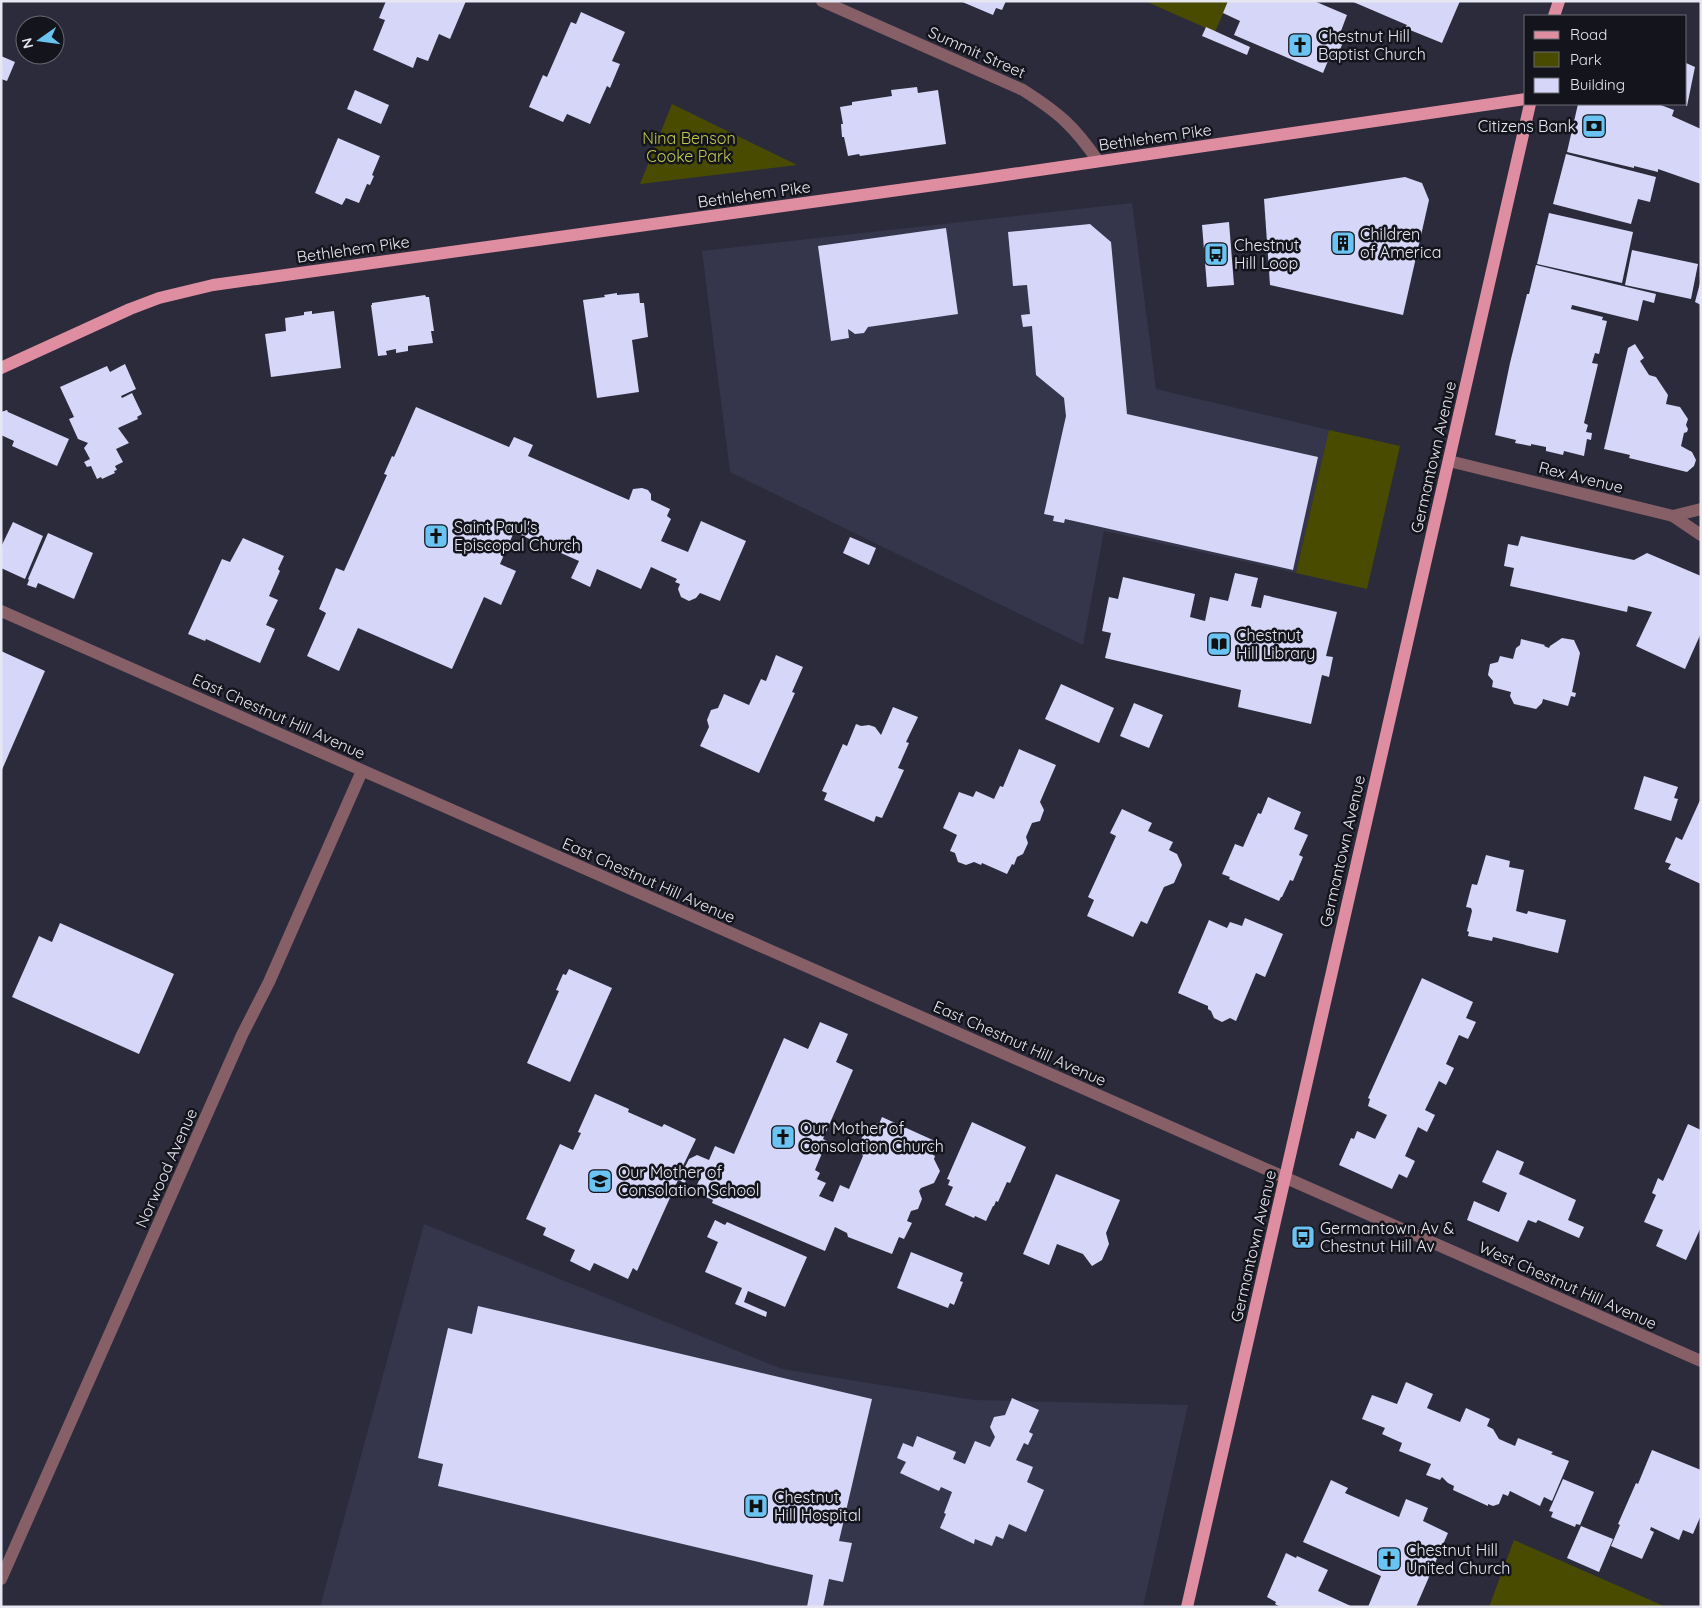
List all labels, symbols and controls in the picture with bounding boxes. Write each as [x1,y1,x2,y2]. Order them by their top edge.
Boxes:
north arrow [15,15,65,65]
legend [1524,15,1687,105]
street label: Summit Street [925,22,1029,82]
text: Road [1570,25,1607,44]
place label: Chestnut Hill Baptist Church [1318,26,1426,64]
church icon: Chestnut Hill Baptist Church [1287,32,1313,58]
text: N [17,36,37,50]
text: Park [1570,50,1602,69]
text: Building [1570,75,1625,94]
bank icon: Citizens Bank [1581,113,1607,139]
place label: Citizens Bank [1478,116,1576,136]
street label: Bethlehem Pike [1097,119,1213,155]
park label: Nina Benson Cooke Park [642,128,736,166]
street label: Bethlehem Pike [696,176,812,212]
place label: Children of America [1360,224,1441,262]
building icon: Children of America [1330,230,1356,256]
street label: Bethlehem Pike [295,231,411,267]
place label: Chestnut Hill Loop [1234,235,1299,273]
bus stop icon: Chestnut Hill Loop [1203,241,1229,267]
street label: Germantown Avenue [1406,379,1460,535]
street label: Rex Avenue [1537,457,1625,497]
place label: Saint Paul's Episcopal Church [454,517,581,555]
church icon: Saint Paul's Episcopal Church [423,523,449,549]
place label: Chestnut Hill Library [1236,625,1315,663]
library icon: Chestnut Hill Library [1206,631,1232,657]
street label: East Chestnut Hill Avenue [189,669,369,763]
street label: Germantown Avenue [1315,773,1369,929]
street label: East Chestnut Hill Avenue [559,833,739,927]
street label: East Chestnut Hill Avenue [930,996,1110,1090]
street label: Norwood Avenue [131,1105,201,1231]
place label: Our Mother of Consolation Church [800,1118,944,1156]
church icon: Our Mother of Consolation Church [770,1124,796,1150]
place label: Our Mother of Consolation School [618,1162,759,1200]
school or university icon: Our Mother of Consolation School [587,1168,613,1194]
street label: Germantown Avenue [1226,1168,1280,1324]
place label: Germantown Av & Chestnut Hill Av [1320,1218,1454,1256]
bus stop icon: Germantown Av & Chestnut Hill Av [1290,1224,1316,1250]
street label: West Chestnut Hill Avenue [1476,1237,1660,1333]
place label: Chestnut Hill Hospital [774,1487,861,1525]
hospital icon: Chestnut Hill Hospital [743,1493,769,1519]
place label: Chestnut Hill United Church [1406,1540,1510,1578]
church icon: Chestnut Hill United Church [1376,1546,1402,1572]

